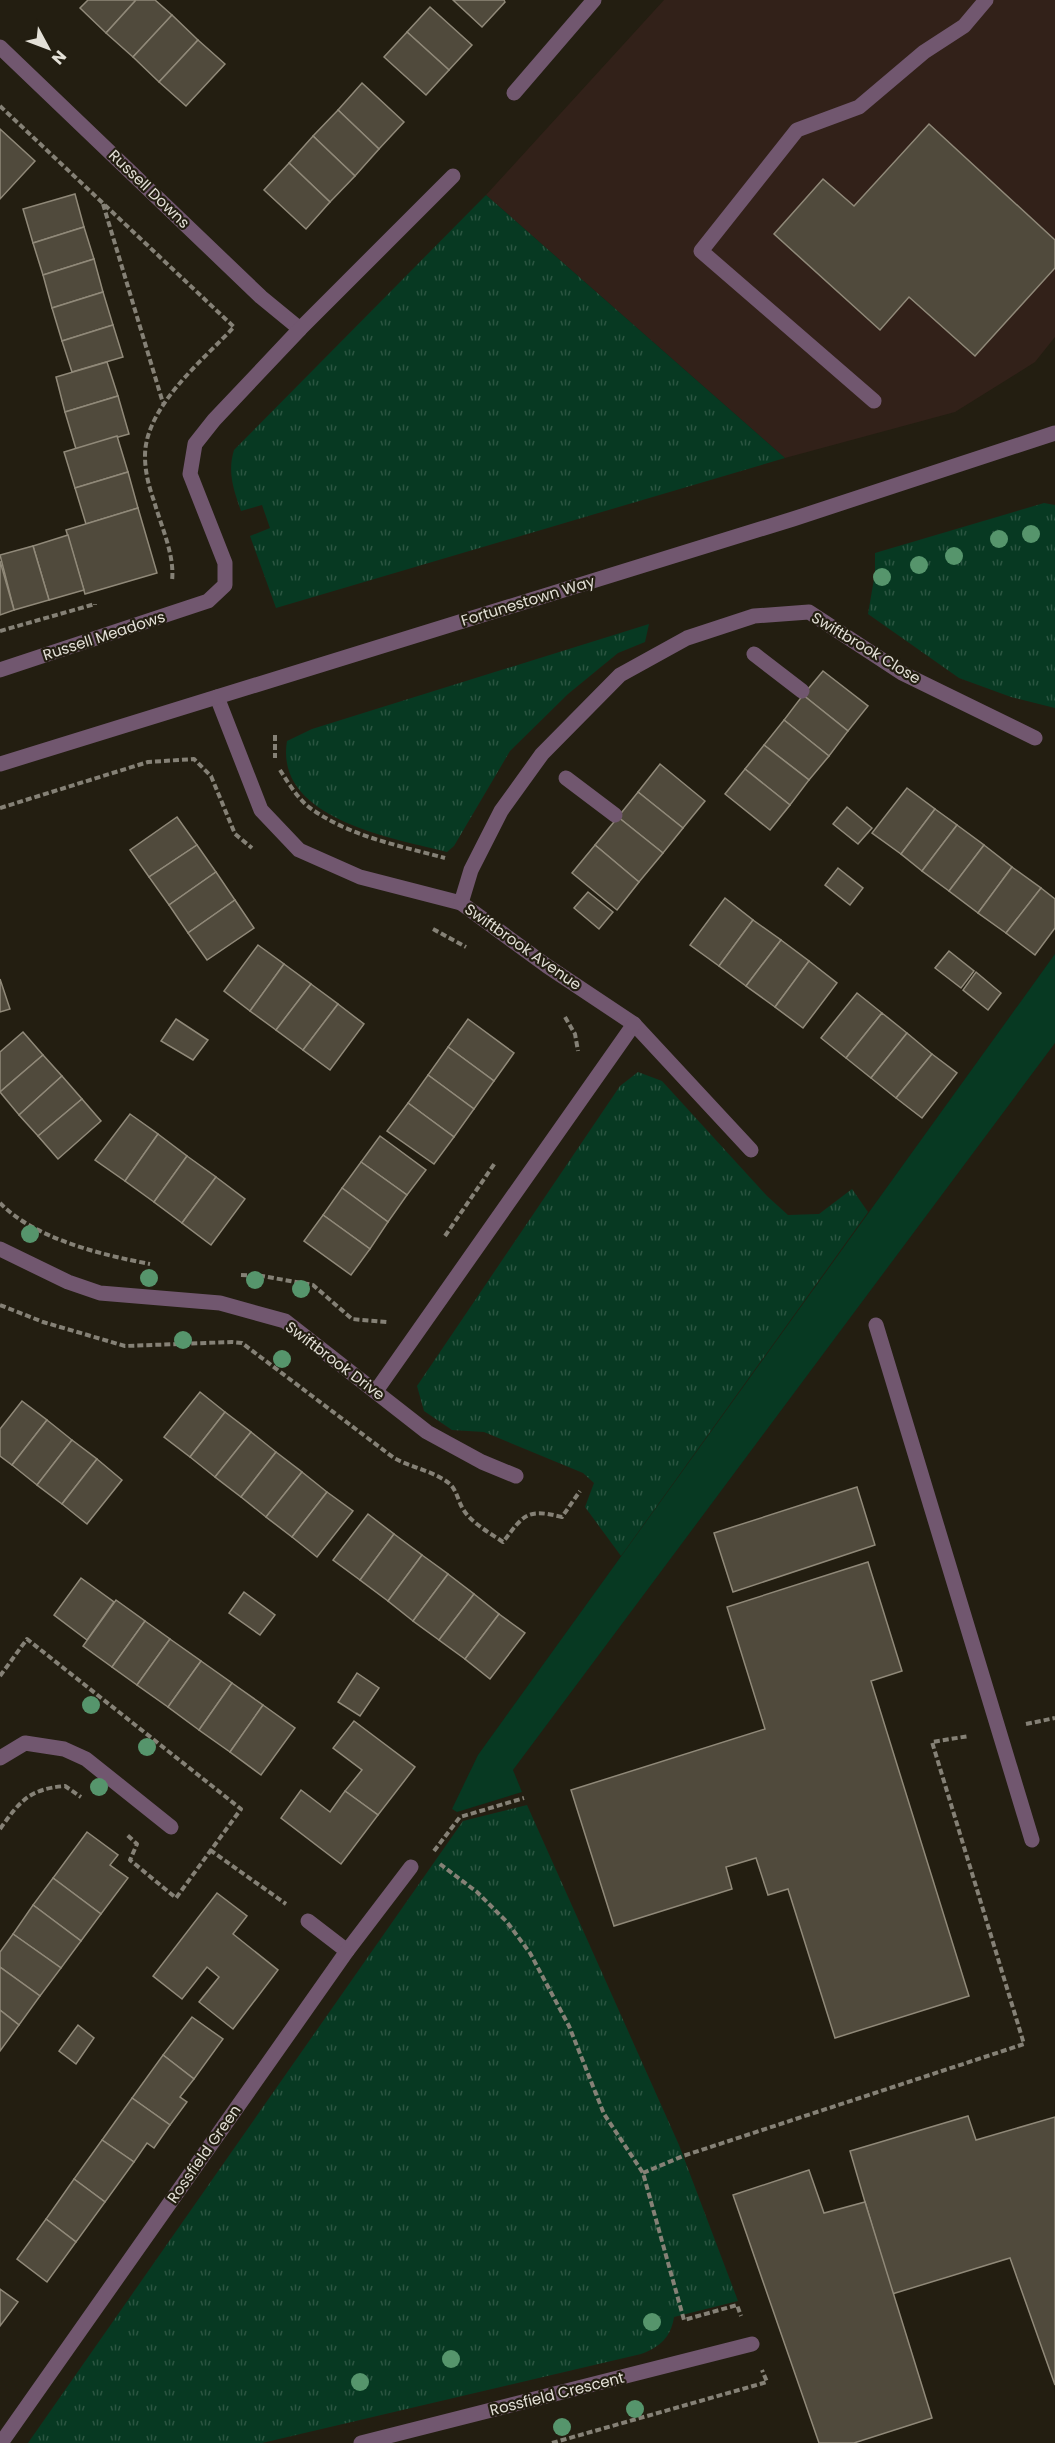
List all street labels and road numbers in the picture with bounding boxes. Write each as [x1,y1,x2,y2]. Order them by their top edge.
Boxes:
street label: Russell Downs [104,145,195,233]
street label: Fortunestown Way [458,570,598,631]
street label: Russell Meadows [40,606,168,665]
street label: Swiftbrook Close [808,607,925,688]
street label: Swiftbrook Avenue [461,898,586,995]
street label: Swiftbrook Drive [281,1316,389,1405]
street label: Rossfield Green [162,2100,245,2207]
street label: Rossfield Crescent [487,2367,626,2420]

